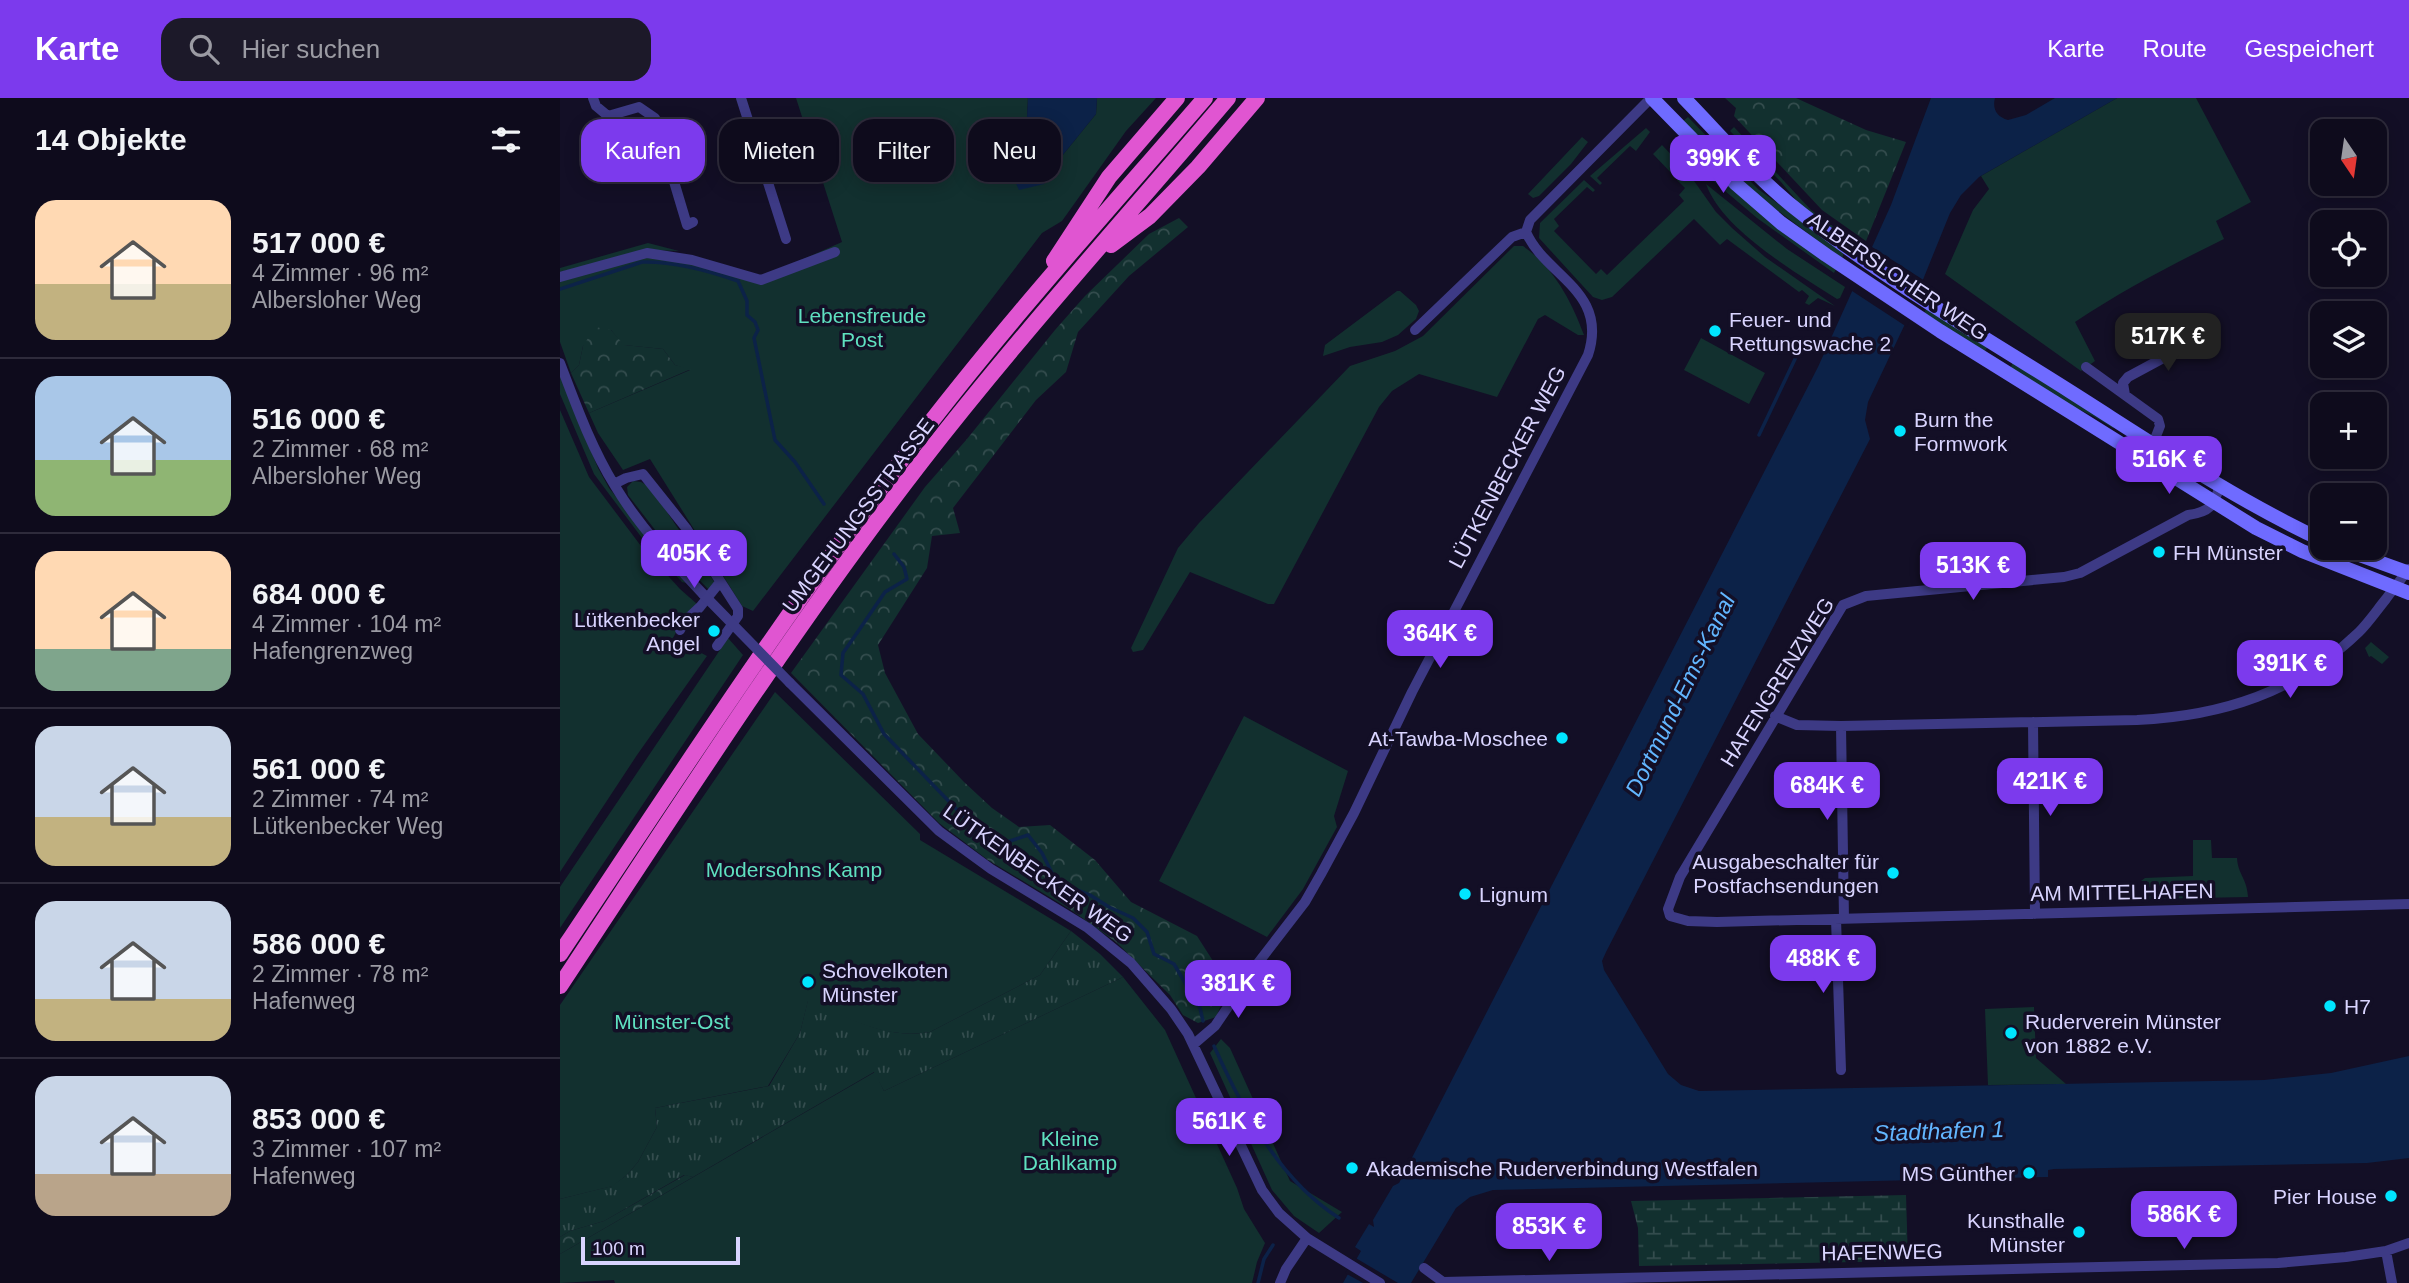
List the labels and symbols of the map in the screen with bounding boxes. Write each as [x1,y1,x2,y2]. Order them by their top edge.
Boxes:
north arrow [2310,119,2387,196]
pin: 399K € [1666,136,1780,195]
street label: ALBERSLOHER WEG [1804,207,1992,345]
park label: Lebensfreude Post [798,304,926,351]
place label: Feuer- und Rettungswache 2 [1729,308,1891,355]
pin: 517K € [2111,314,2225,373]
marker: Feuer- und Rettungswache 2 [1707,323,1723,339]
street label: LÜTKENBECKER WEG [1444,362,1570,572]
place label: Burn the Formwork [1914,408,2008,455]
street label: UMGEHUNGSSTRASSE [778,413,938,617]
marker: Burn the Formwork [1892,423,1908,439]
pin: 516K € [2112,436,2226,496]
pin: 405K € [637,531,751,590]
place label: FH Münster [2173,541,2283,564]
pin: 513K € [1916,542,2030,602]
marker: FH Münster [2151,544,2167,560]
water label: Dortmund-Ems-Kanal [1620,589,1741,800]
street label: HAFENGRENZWEG [1716,593,1838,771]
place label: Lütkenbecker Angel [574,608,700,655]
pin: 364K € [1383,610,1497,670]
marker: Lütkenbecker Angel [706,623,722,639]
pin: 391K € [2233,640,2347,700]
place label: At-Tawba-Moschee [1368,727,1548,750]
marker: At-Tawba-Moschee [1554,730,1570,746]
pin: 421K € [1993,758,2107,818]
pin: 684K € [1770,762,1884,822]
street label: LÜTKENBECKER WEG [939,799,1137,947]
place label: Ausgabeschalter für Postfachsendungen [1692,850,1879,897]
park label: Modersohns Kamp [706,858,882,881]
marker: Ausgabeschalter für Postfachsendungen [1885,865,1901,881]
street label: AM MITTELHAFEN [2030,879,2214,905]
place label: Lignum [1479,883,1548,906]
marker: Lignum [1457,886,1473,902]
pin: 488K € [1766,936,1880,995]
place label: Schovelkoten Münster [822,959,948,1006]
pin: 381K € [1181,960,1295,1020]
marker: Schovelkoten Münster [800,974,816,990]
place label: H7 [2344,995,2371,1018]
marker: H7 [2322,998,2338,1014]
park label: Münster-Ost [614,1010,730,1033]
place label: Ruderverein Münster von 1882 e.V. [2025,1010,2221,1057]
marker: Ruderverein Münster von 1882 e.V. [2003,1025,2019,1041]
pin: 561K € [1172,1098,1286,1158]
water label: Stadthafen 1 [1873,1116,2005,1146]
park label: Kleine Dahlkamp [1023,1127,1117,1174]
place label: Akademische Ruderverbindung Westfalen [1366,1157,1758,1180]
marker: Akademische Ruderverbindung Westfalen [1344,1160,1360,1176]
place label: MS Günther [1902,1162,2015,1185]
marker: MS Günther [2021,1165,2037,1181]
place label: Pier House [2273,1185,2377,1208]
marker: Pier House [2383,1188,2399,1204]
pin: 586K € [2127,1192,2241,1251]
pin: 853K € [1492,1204,1606,1263]
place label: Kunsthalle Münster [1967,1209,2065,1256]
marker: Kunsthalle Münster [2071,1224,2087,1240]
scale bar [581,1234,740,1266]
street label: HAFENWEG [1821,1239,1943,1265]

